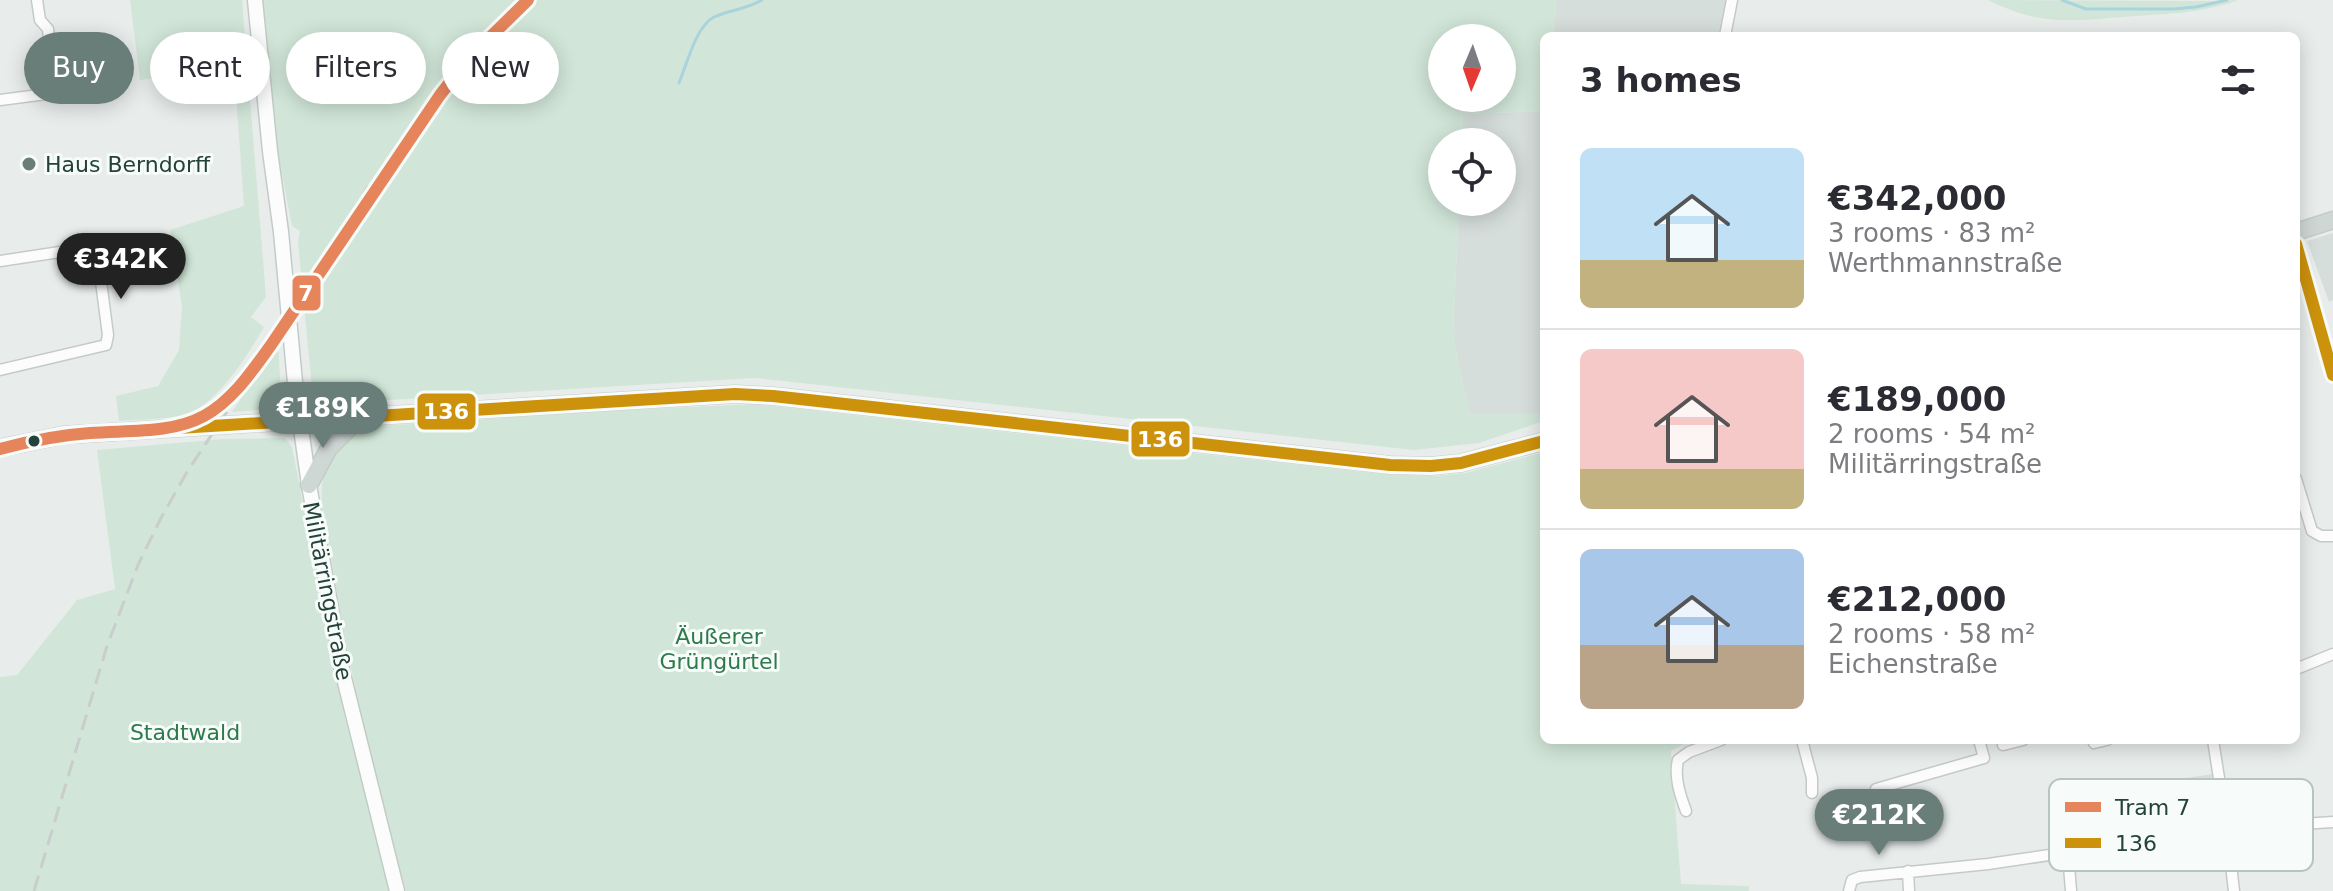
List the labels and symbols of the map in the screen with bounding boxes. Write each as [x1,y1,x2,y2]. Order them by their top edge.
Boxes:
north arrow [1428,24,1516,112]
place label: Haus Berndorff [45,152,211,177]
marker: Haus Berndorff [20,155,38,173]
pin: €342K [65,233,177,301]
line badge: 7 [291,274,322,312]
text: 7 [298,281,314,306]
pin: €189K [267,382,379,450]
line badge: 136 [416,392,477,431]
text: 136 [423,399,469,424]
line badge: 136 [1130,420,1191,458]
text: 136 [1137,427,1183,452]
unlabelled marker [26,433,42,449]
street label: Militärringstraße [298,500,357,682]
park label: Äußerer Grüngürtel [659,624,779,674]
park label: Stadtwald [130,720,240,745]
legend [2049,779,2313,871]
pin: €212K [1823,789,1935,857]
text: Tram 7 [2114,795,2190,820]
text: 136 [2115,831,2157,856]

